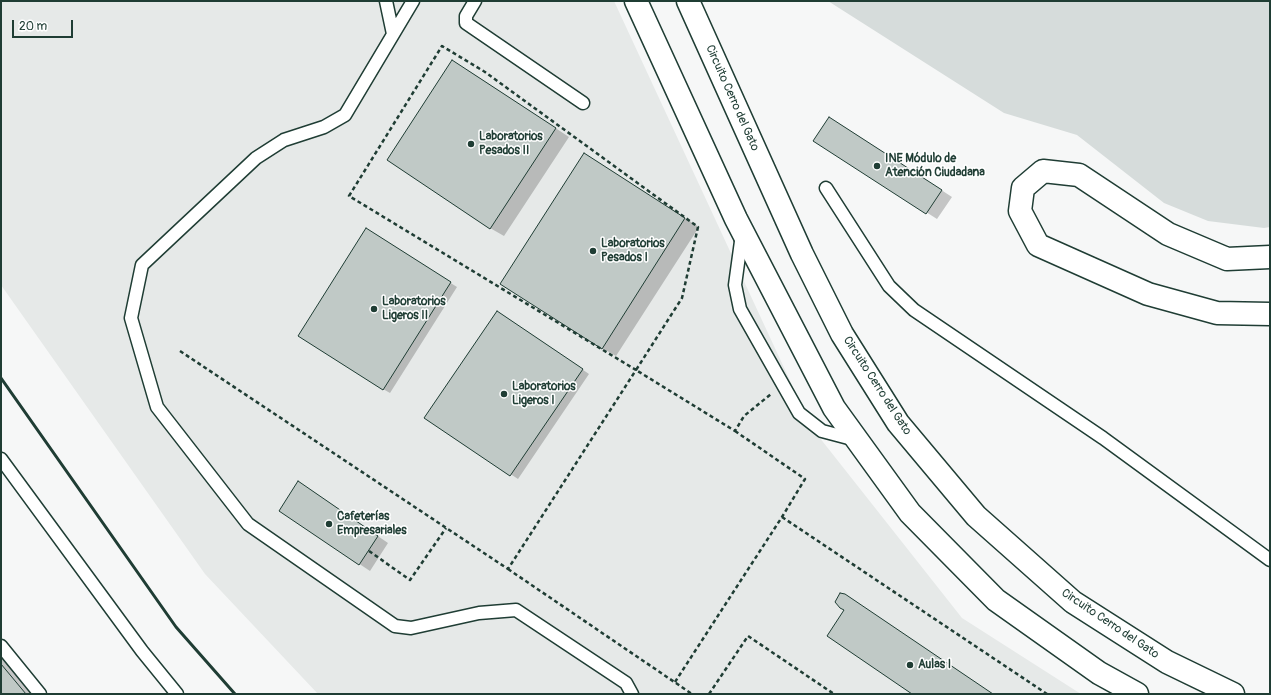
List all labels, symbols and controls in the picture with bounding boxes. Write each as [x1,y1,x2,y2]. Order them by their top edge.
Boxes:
scale bar [14,12,75,38]
text: 20 m [19,19,47,34]
street label: Circuito Cerro del Gato [702,43,762,153]
place label: Laboratorios Pesados II [479,130,543,158]
marker: Laboratorios Pesados II [466,139,476,149]
place label: INE Módulo de Atención Ciudadana [885,152,985,180]
marker: INE Módulo de Atención Ciudadana [872,161,882,171]
place label: Laboratorios Pesados I [601,237,665,265]
marker: Laboratorios Pesados I [588,246,598,256]
place label: Laboratorios Ligeros II [382,295,446,323]
marker: Laboratorios Ligeros II [369,304,379,314]
street label: Circuito Cerro del Gato [840,334,914,438]
place label: Laboratorios Ligeros I [512,380,576,408]
marker: Laboratorios Ligeros I [499,389,509,399]
place label: Cafeterías Empresariales [337,510,407,538]
marker: Cafeterías Empresariales [324,519,334,529]
street label: Circuito Cerro del Gato [1059,586,1161,662]
place label: Aulas I [918,658,951,672]
marker: Aulas I [905,660,915,670]

